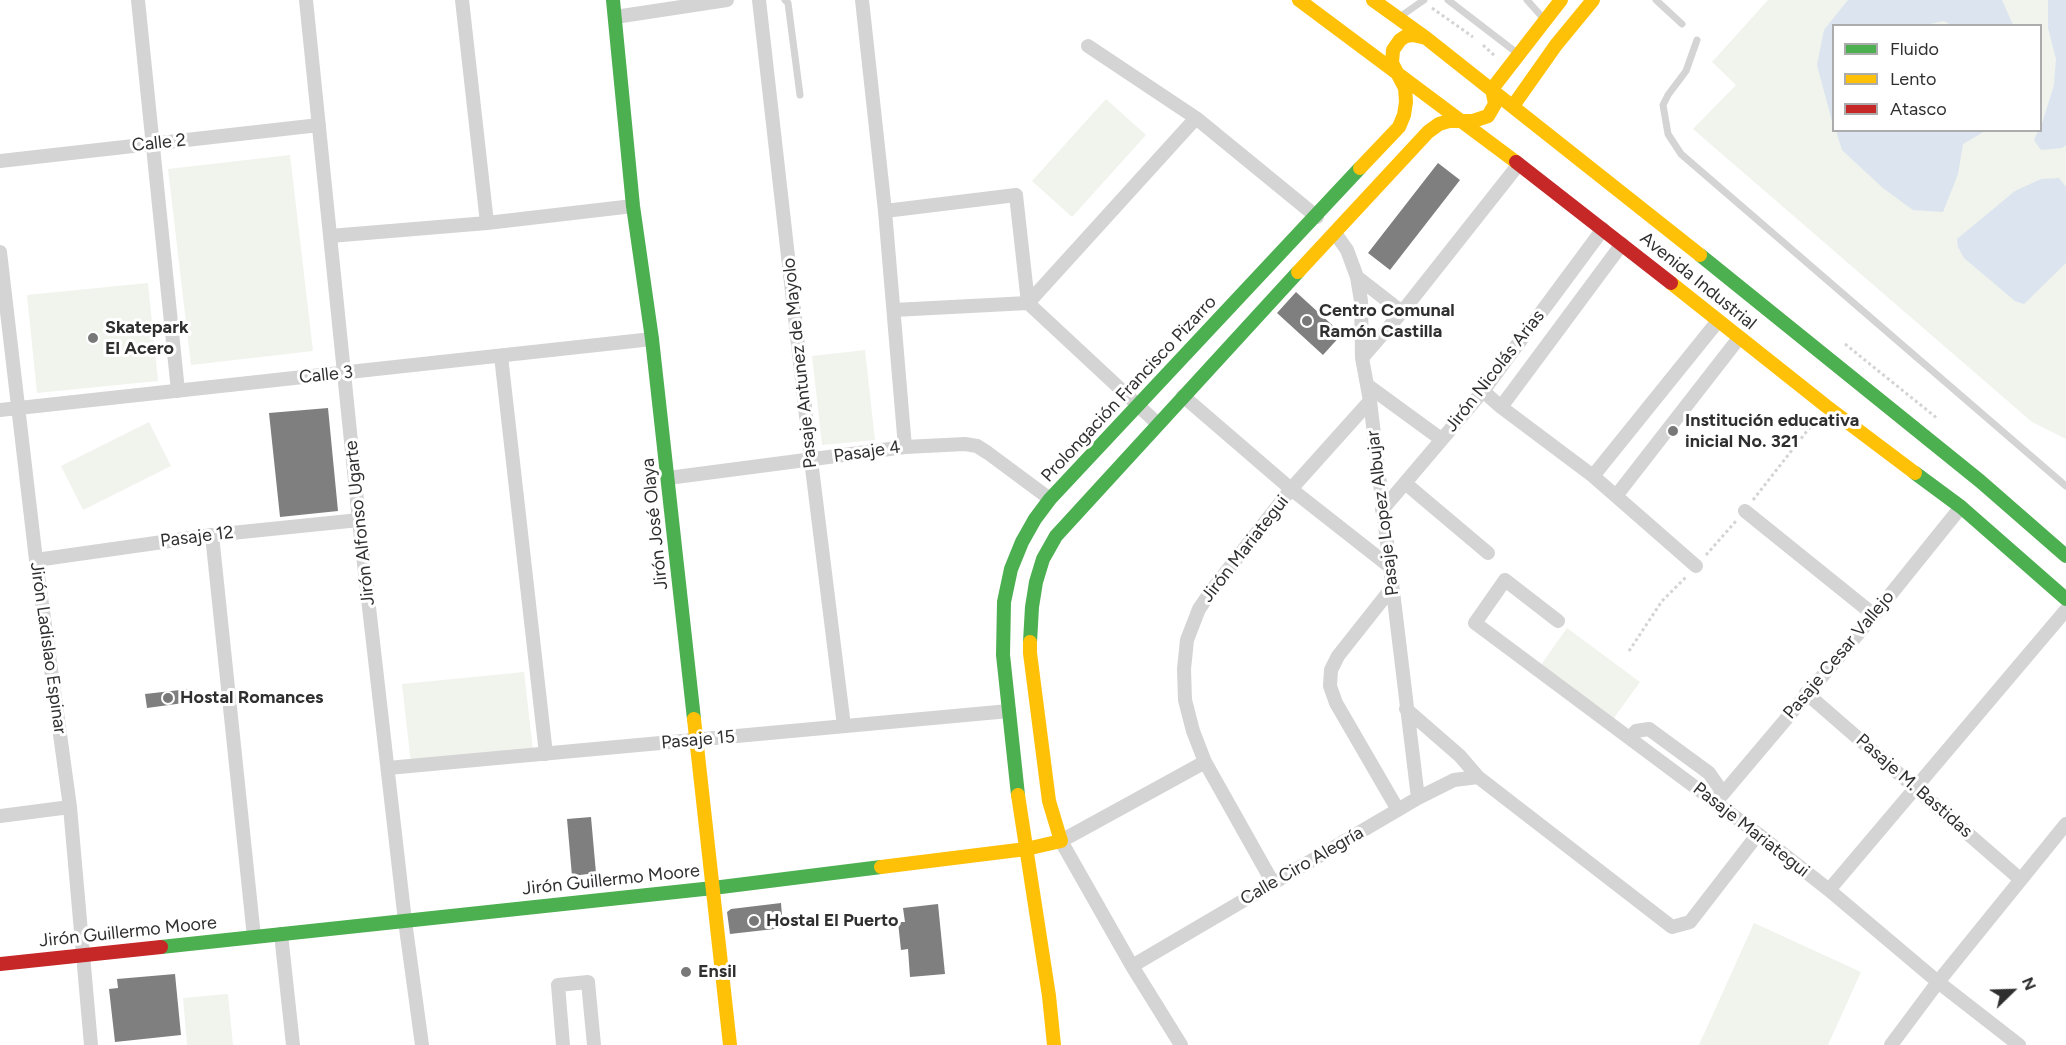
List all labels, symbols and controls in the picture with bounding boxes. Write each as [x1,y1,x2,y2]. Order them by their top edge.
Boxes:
legend [1832,24,2042,132]
text: Fluido [1890,38,1939,60]
text: Lento [1890,68,1936,90]
text: Atasco [1890,98,1947,120]
street label: Calle 2 [131,129,187,157]
street label: Avenida Industrial [1635,227,1761,335]
street label: Pasaje Antunez de Mayolo [778,257,822,469]
street label: Prolongación Francisco Pizarro [1037,291,1221,487]
place label: Centro Comunal Ramón Castilla [1319,300,1455,342]
street label: Jirón Nicolás Arias [1441,306,1549,436]
marker: Centro Comunal Ramón Castilla [1300,314,1314,328]
place label: Skatepark El Acero [105,317,189,360]
marker: Skatepark El Acero [86,331,100,345]
street label: Calle 3 [298,361,354,389]
place label: Institución educativa inicial No. 321 [1685,410,1859,452]
marker: Institución educativa inicial No. 321 [1666,424,1680,438]
street label: Pasaje Lopez Albujar [1362,429,1404,597]
street label: Pasaje 4 [832,437,902,467]
street label: Jirón Alfonso Ugarte [341,439,379,607]
street label: Jirón José Olaya [637,457,673,591]
street label: Jirón Mariategui [1197,491,1293,607]
street label: Pasaje 12 [159,522,235,552]
street label: Jirón Ladislao Espinar [25,561,71,735]
street label: Pasaje Cesar Vallejo [1779,586,1899,724]
place label: Hostal Romances [180,687,323,709]
marker: Hostal Romances [161,691,175,705]
street label: Pasaje 15 [660,726,736,754]
street label: Pasaje M. Bastidas [1851,730,1977,842]
street label: Pasaje Mariategui [1689,778,1813,882]
street label: Calle Ciro Alegría [1237,822,1367,910]
street label: Jirón Guillermo Moore [521,860,701,900]
place label: Hostal El Puerto [766,910,898,932]
street label: Jirón Guillermo Moore [38,912,218,952]
marker: Hostal El Puerto [747,914,761,928]
place label: Ensil [698,961,736,983]
north arrow [1982,961,2042,1021]
marker: Ensil [679,965,693,979]
text: N [2018,974,2040,993]

